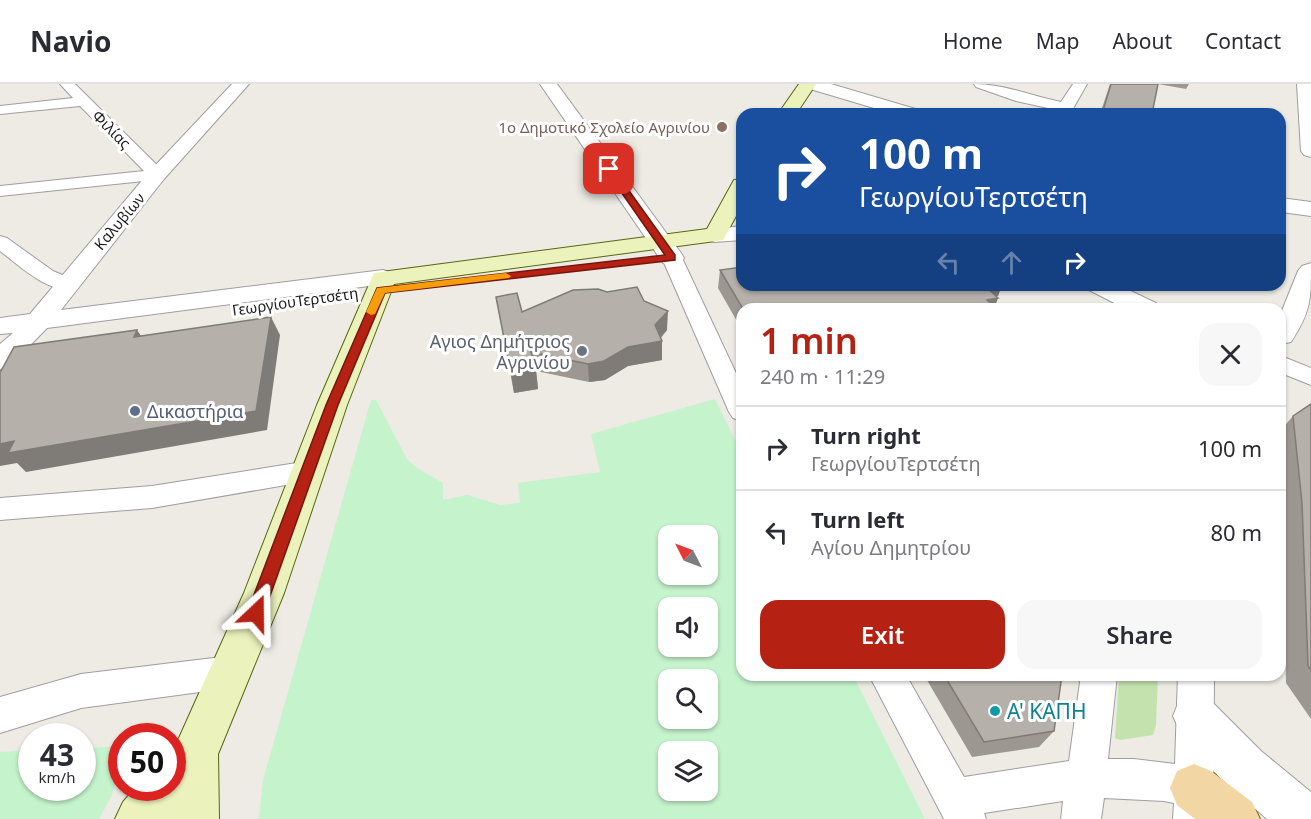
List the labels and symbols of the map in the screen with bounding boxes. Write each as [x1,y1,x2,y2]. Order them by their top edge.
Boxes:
street label: Φιλίας [88,105,136,153]
place label: 1ο Δημοτικό Σχολείο Αγρινίου [498,117,710,137]
marker: 1ο Δημοτικό Σχολείο Αγρινίου [715,120,729,134]
pin [583,143,634,194]
street label: Καλυβίων [89,188,149,254]
street label: ΓεωργίουΤερτσέτη [231,282,359,320]
place label: Αγιος Δημήτριος Αγρινίου [430,329,570,374]
marker: Αγιος Δημήτριος Αγρινίου [575,344,589,358]
place label: Δικαστήρια [147,399,244,423]
marker: Δικαστήρια [128,404,142,418]
north arrow [658,525,718,585]
position arrow [224,581,288,645]
place label: Α' ΚΑΠΗ [1007,697,1086,725]
marker: Α' ΚΑΠΗ [988,704,1002,718]
speed limit sign: 50 [108,723,186,801]

